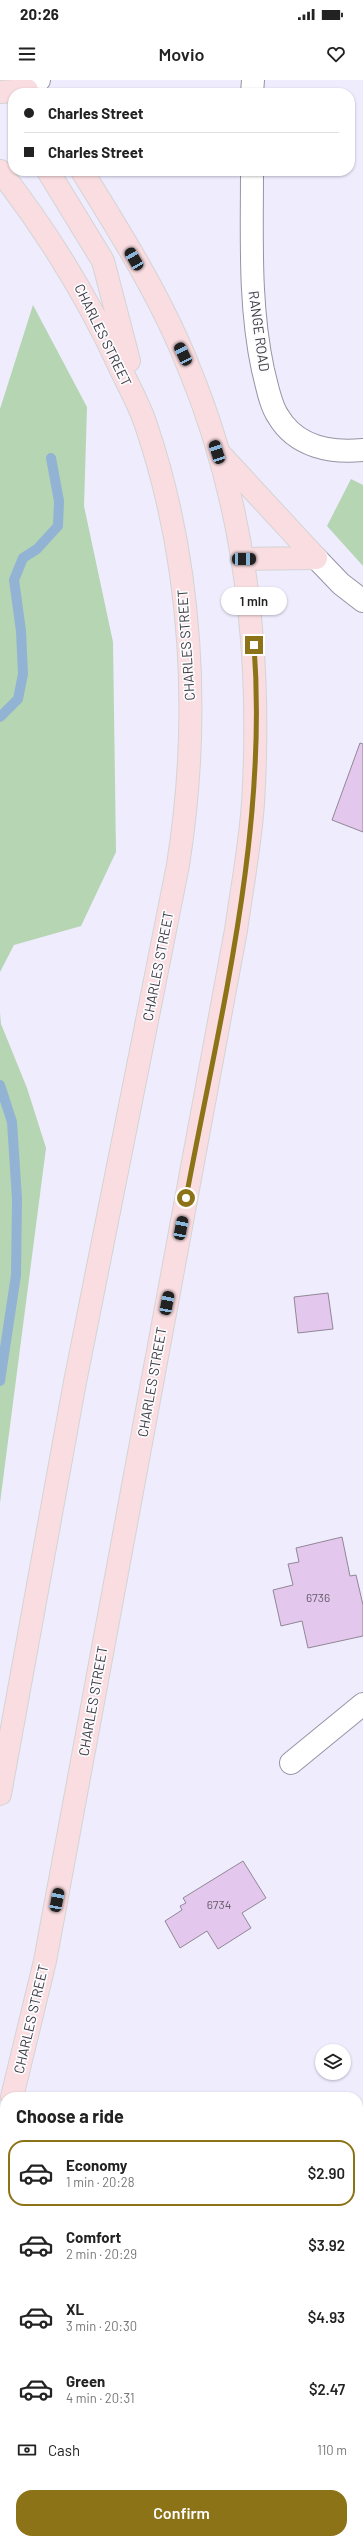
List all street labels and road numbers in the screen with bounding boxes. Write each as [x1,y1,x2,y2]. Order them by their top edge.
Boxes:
street label: CHARLES STREET [71,281,136,389]
street label: RANGE ROAD [245,289,274,372]
street label: CHARLES STREET [173,589,198,701]
street label: CHARLES STREET [139,910,176,1022]
street label: CHARLES STREET [133,1325,170,1438]
street label: CHARLES STREET [74,1644,111,1757]
street label: CHARLES STREET [10,1963,51,2075]

